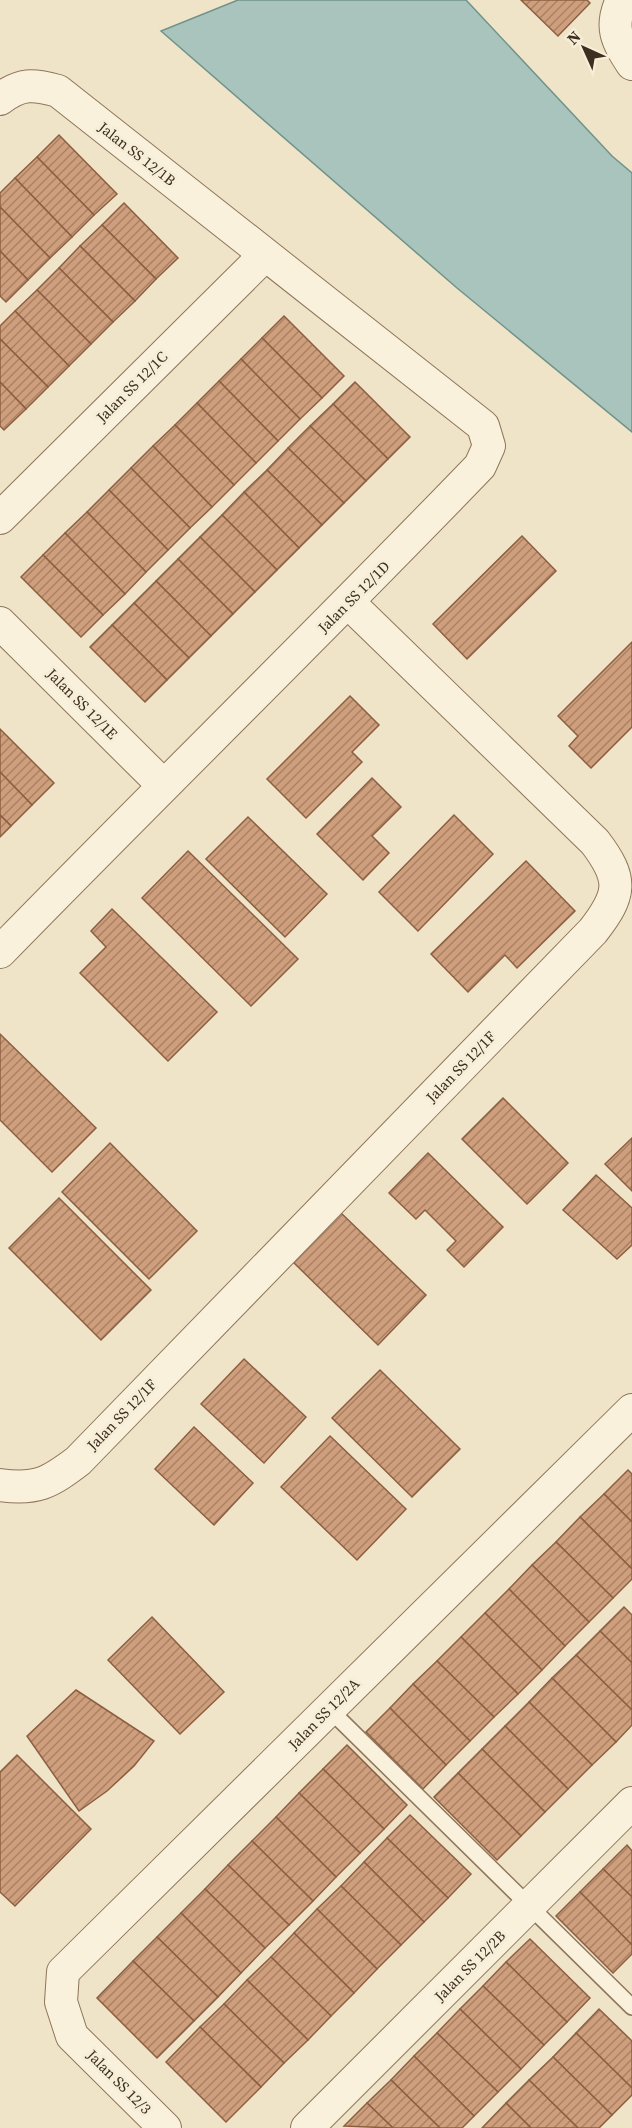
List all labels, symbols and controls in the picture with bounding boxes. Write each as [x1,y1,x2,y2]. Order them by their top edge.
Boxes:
north arrow [554,18,614,78]
text: N [561,25,586,49]
street label: Jalan SS 12/1B [93,116,180,190]
street label: Jalan SS 12/1C [91,346,172,428]
street label: Jalan SS 12/1D [312,556,394,638]
street label: Jalan SS 12/1E [42,663,122,744]
street label: Jalan SS 12/1F [420,1026,500,1108]
street label: Jalan SS 12/1F [81,1374,161,1456]
street label: Jalan SS 12/2A [282,1673,364,1755]
street label: Jalan SS 12/2B [429,1925,510,2007]
street label: Jalan SS 12/3 [82,2044,156,2119]

